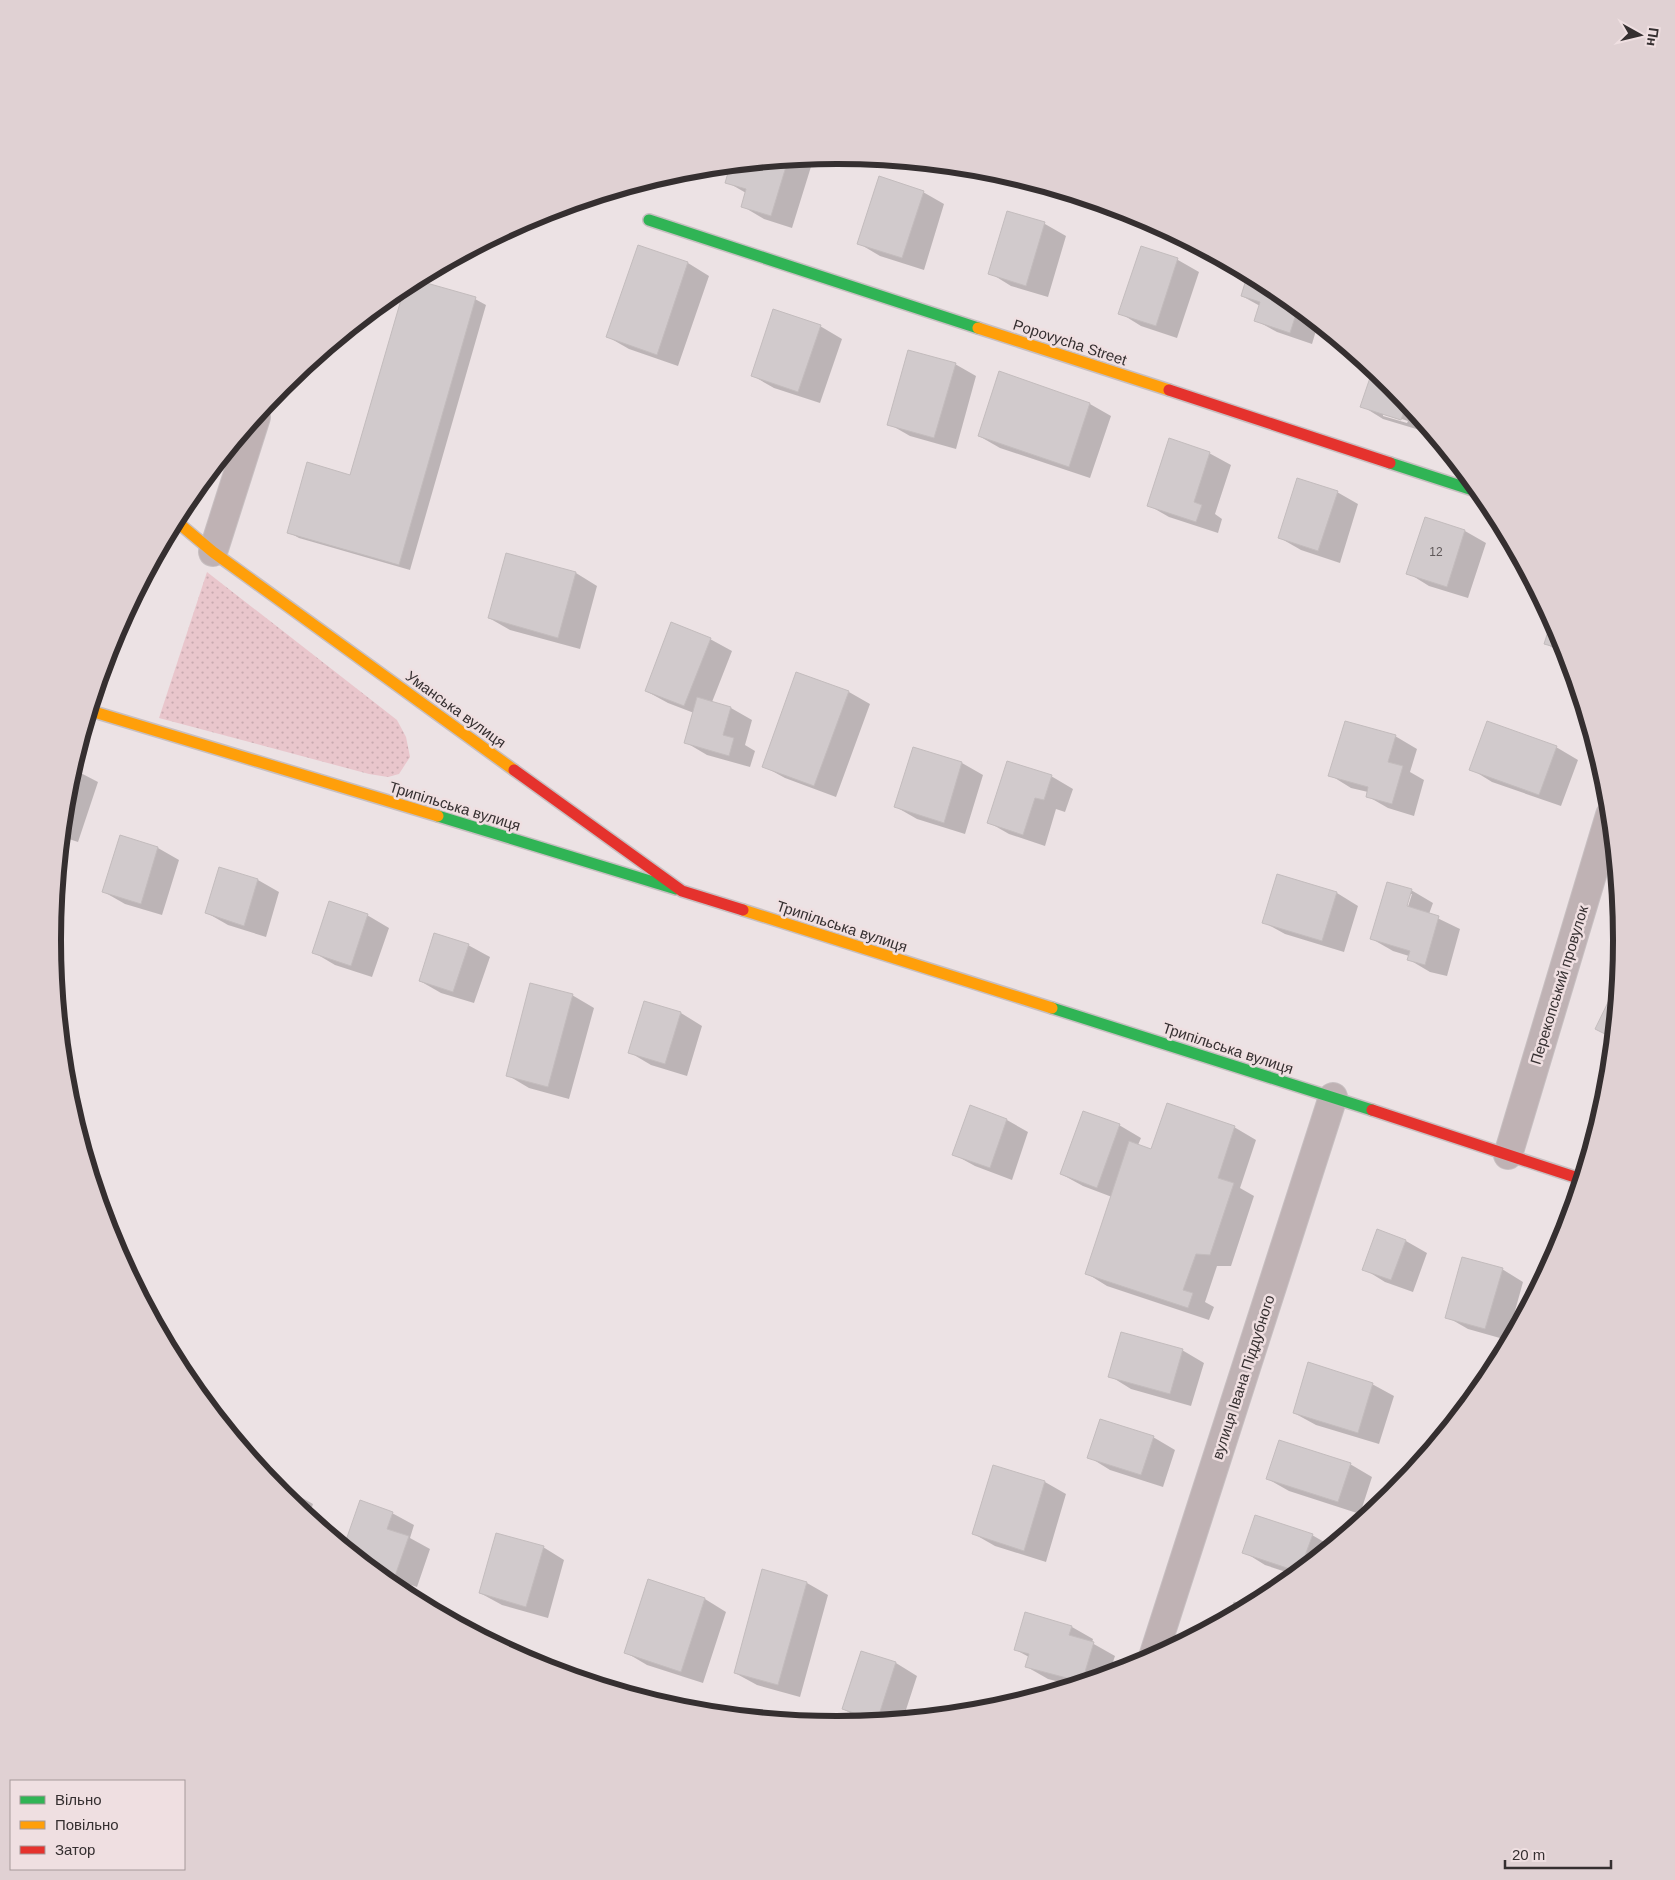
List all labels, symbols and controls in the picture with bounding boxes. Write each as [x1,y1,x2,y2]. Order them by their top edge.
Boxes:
north arrow [1615,10,1665,60]
text: Пн [1644,27,1662,47]
street label: Popovycha Street [1011,316,1130,369]
house number: 12 [1429,545,1443,559]
street label: Уманська вулиця [403,667,509,751]
street label: Трипільська вулиця [387,778,523,834]
street label: Трипільська вулиця [774,897,910,955]
street label: Перекопський провулок [1527,903,1591,1066]
street label: Трипільська вулиця [1160,1019,1296,1077]
street label: вулиця Івана Піддубного [1208,1293,1278,1461]
legend [10,1780,185,1870]
text: Вільно [55,1791,102,1808]
text: Повільно [55,1816,119,1833]
scale bar [1505,1838,1611,1870]
text: Затор [55,1841,95,1858]
text: 20 m [1512,1846,1545,1863]

